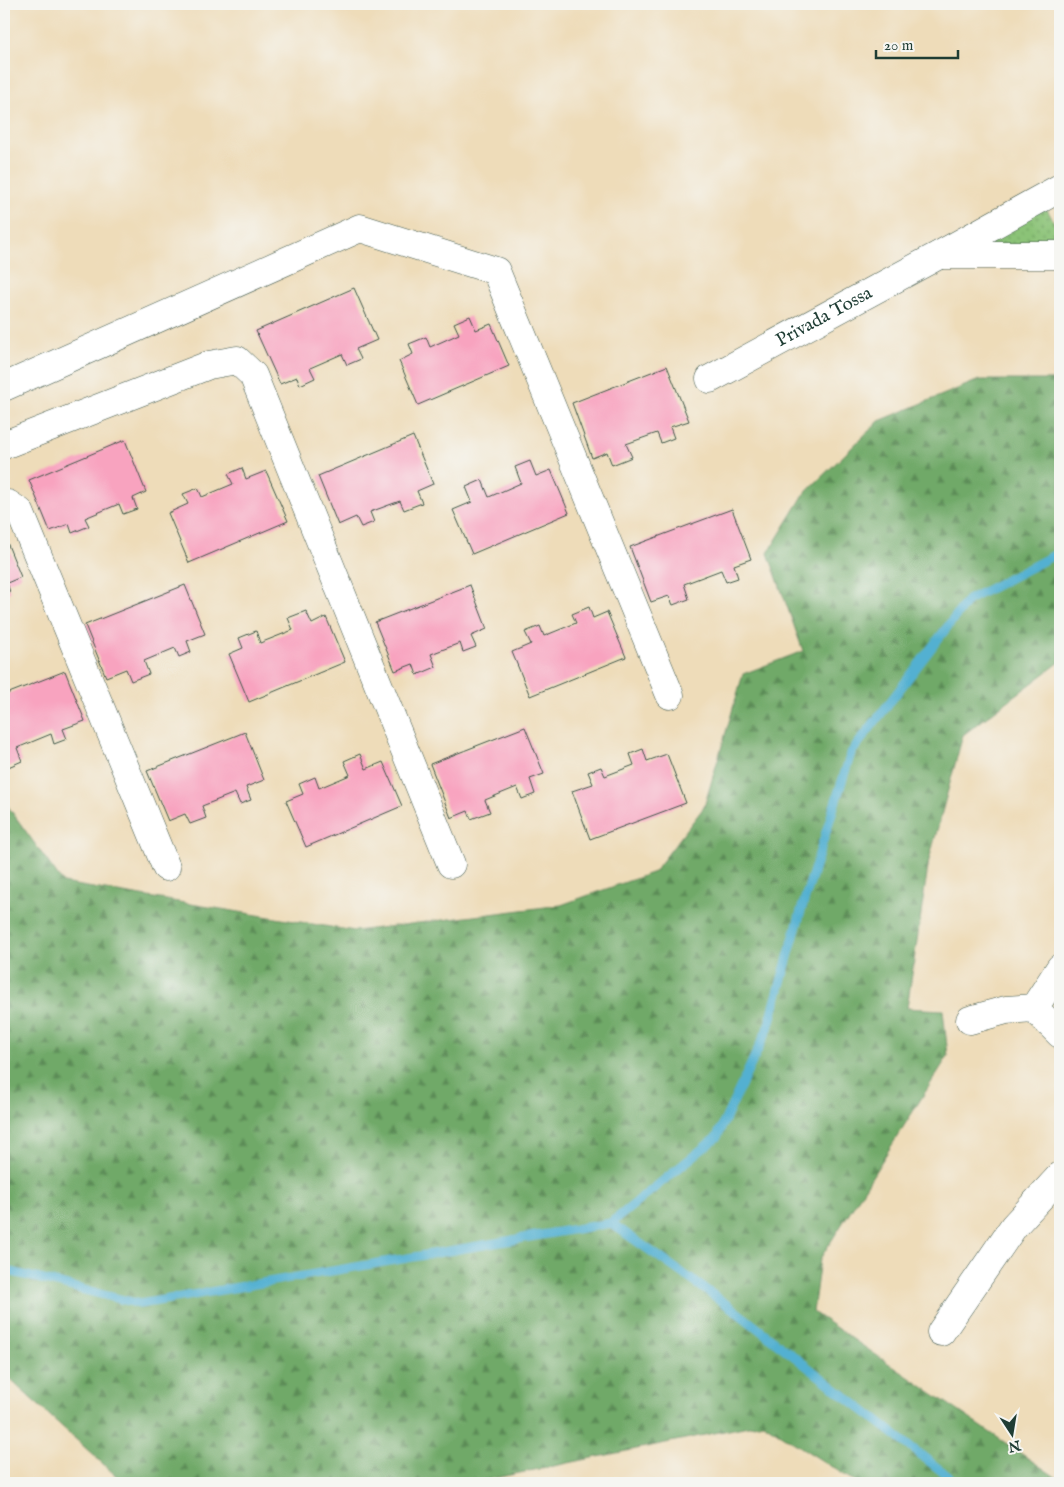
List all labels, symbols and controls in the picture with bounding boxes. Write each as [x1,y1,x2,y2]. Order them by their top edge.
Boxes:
scale bar [876,28,959,60]
text: 20 m [884,36,914,55]
street label: Privada Tossa [772,281,877,353]
north arrow [986,1410,1036,1460]
text: N [1007,1435,1023,1456]

